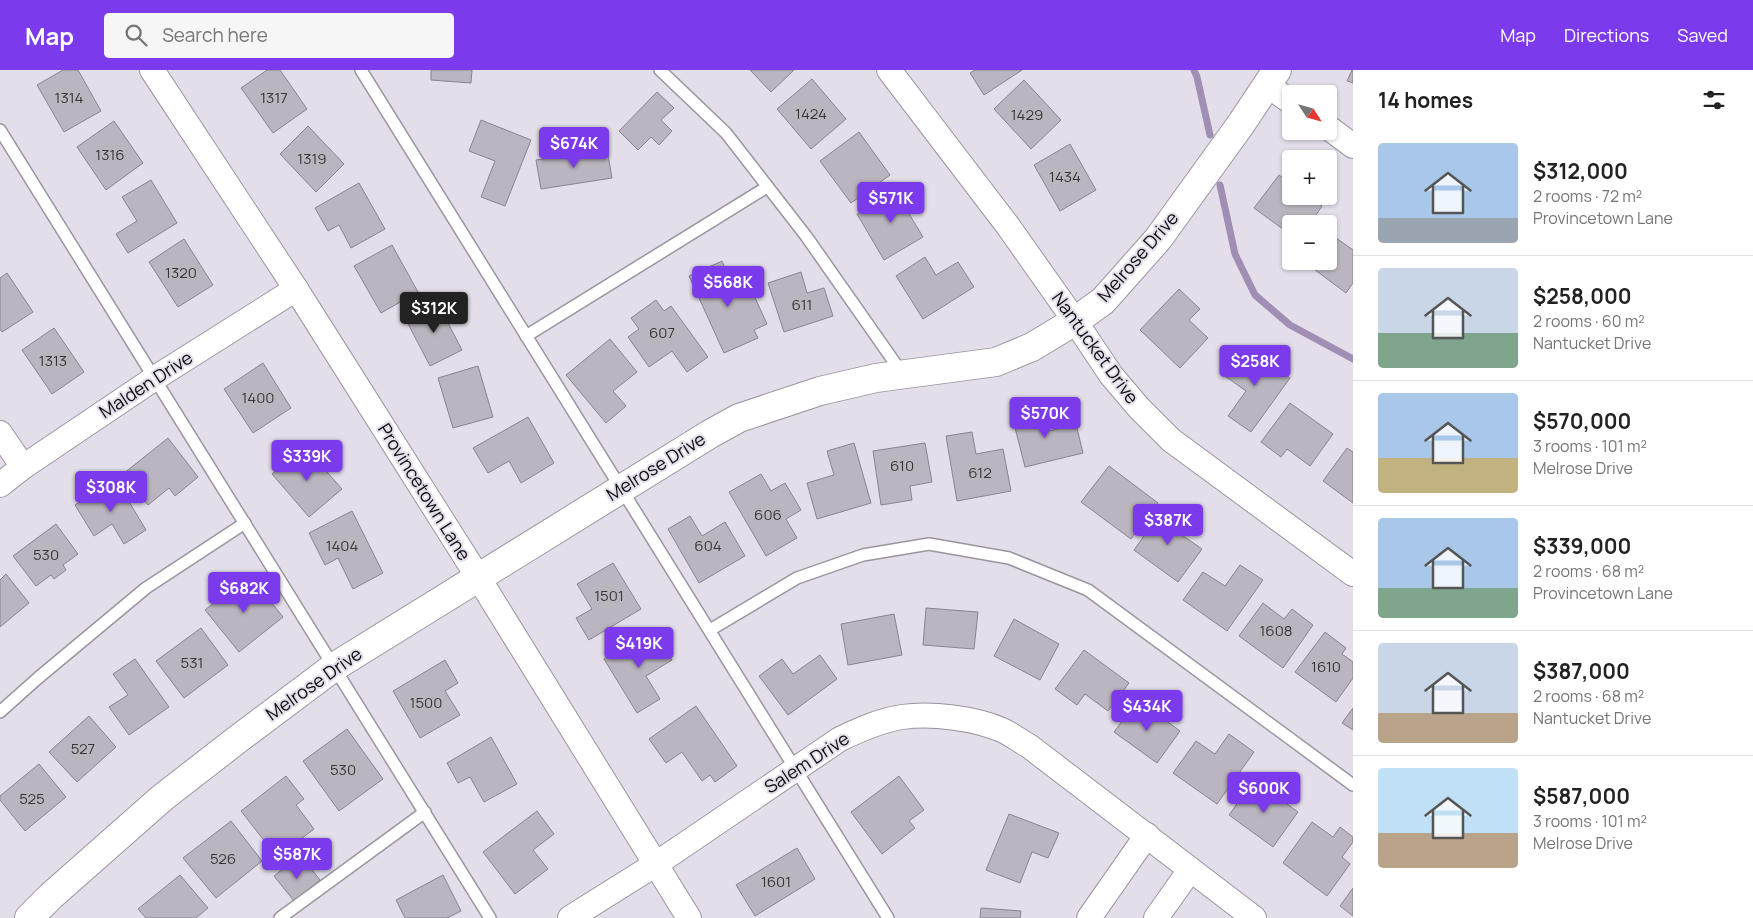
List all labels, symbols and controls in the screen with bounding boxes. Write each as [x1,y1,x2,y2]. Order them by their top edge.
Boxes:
search box [104,13,454,58]
text: Map [25,19,74,52]
icon: search [122,21,150,49]
text: Search here [162,22,268,48]
text: Map [1500,23,1536,47]
text: Directions [1564,23,1649,47]
text: Saved [1677,23,1728,47]
north arrow [1282,85,1338,140]
map controls [1282,85,1337,270]
text: 14 homes [1378,86,1473,114]
icon: filters [1700,86,1728,114]
house number: 1314 [55,87,84,108]
house number: 1317 [260,87,288,108]
house number: 1424 [795,103,827,124]
house number: 1429 [1011,104,1043,125]
pin: $674K [539,126,609,169]
text: $674K [550,132,598,154]
house number: 1316 [95,144,125,165]
house number: 1319 [297,148,327,169]
button: + [1282,150,1337,205]
text: $312,000 [1533,157,1628,185]
icon: home [1418,163,1478,223]
house number: 1434 [1049,166,1081,187]
pin: $571K [856,182,926,224]
text: 2 rooms · 72 m² [1533,185,1642,207]
text: $571K [868,187,914,209]
street label: Melrose Drive [1091,206,1183,307]
text: Provincetown Lane [1533,207,1673,229]
button: − [1282,215,1337,270]
house number: 1320 [165,262,197,283]
pin: $568K [693,266,763,308]
text: $568K [703,271,753,293]
text: $258,000 [1533,282,1632,310]
street label: Nantucket Drive [1047,287,1145,408]
icon: home [1418,288,1478,348]
pin: $312K [399,292,469,334]
house number: 611 [792,294,812,315]
text: $312K [411,297,457,319]
text: 2 rooms · 60 m² [1533,310,1645,332]
house number: 607 [649,322,675,343]
text: Nantucket Drive [1533,332,1651,354]
pin: $258K [1220,344,1290,387]
street label: Malden Drive [94,345,197,423]
house number: 1313 [39,350,67,371]
text: $258K [1230,350,1280,372]
house number: 1400 [242,387,275,408]
pin: $570K [1010,396,1080,439]
text: $570K [1021,402,1069,424]
text: $570,000 [1533,407,1631,435]
icon: home [1418,413,1478,473]
street label: Provincetown Lane [373,418,477,565]
street label: Melrose Drive [601,426,709,506]
text: 3 rooms · 101 m² [1533,435,1647,457]
pin: $339K [272,440,342,482]
text: $339K [283,445,331,467]
house number: 610 [890,455,914,476]
text: Melrose Drive [1533,457,1633,479]
house number: 612 [968,462,992,483]
pin: $308K [76,470,146,513]
text: $308K [86,476,136,498]
house number: 606 [754,504,782,525]
pin: $387K [1133,504,1203,546]
text: $387K [1144,509,1192,531]
text: $339,000 [1533,532,1631,560]
house number: 1404 [326,535,358,556]
house number: 604 [694,535,722,556]
icon: home [1418,538,1478,598]
house number: 530 [33,544,59,565]
text: 2 rooms · 68 m² [1533,560,1644,582]
pin: $682K [209,572,279,614]
text: $682K [219,577,269,599]
text: Provincetown Lane [1533,582,1673,604]
house number: 1501 [594,585,624,606]
house number: 1608 [1259,620,1293,641]
pin: $419K [604,626,674,669]
text: $419K [615,632,663,654]
street label: Melrose Drive [261,641,366,725]
house number: 531 [181,652,203,673]
house number: 1610 [1311,656,1341,677]
text: $387,000 [1533,657,1630,685]
icon: home [1418,663,1478,723]
text: 2 rooms · 68 m² [1533,685,1644,707]
pin: $434K [1112,690,1182,732]
house number: 1500 [410,692,442,713]
text: $434K [1122,695,1172,717]
text: Nantucket Drive [1533,707,1651,729]
street label: Salem Drive [759,726,853,799]
house number: 527 [71,738,95,759]
house number: 530 [330,759,356,780]
pin: $600K [1229,772,1299,814]
text: $600K [1238,777,1290,799]
text: $587,000 [1533,782,1630,810]
house number: 525 [19,788,45,809]
icon: home [1418,788,1478,848]
text: 3 rooms · 101 m² [1533,810,1647,832]
text: Melrose Drive [1533,832,1633,854]
pin: $587K [262,838,332,880]
text: $587K [273,843,321,865]
house number: 526 [210,848,236,869]
house number: 1601 [761,871,791,892]

